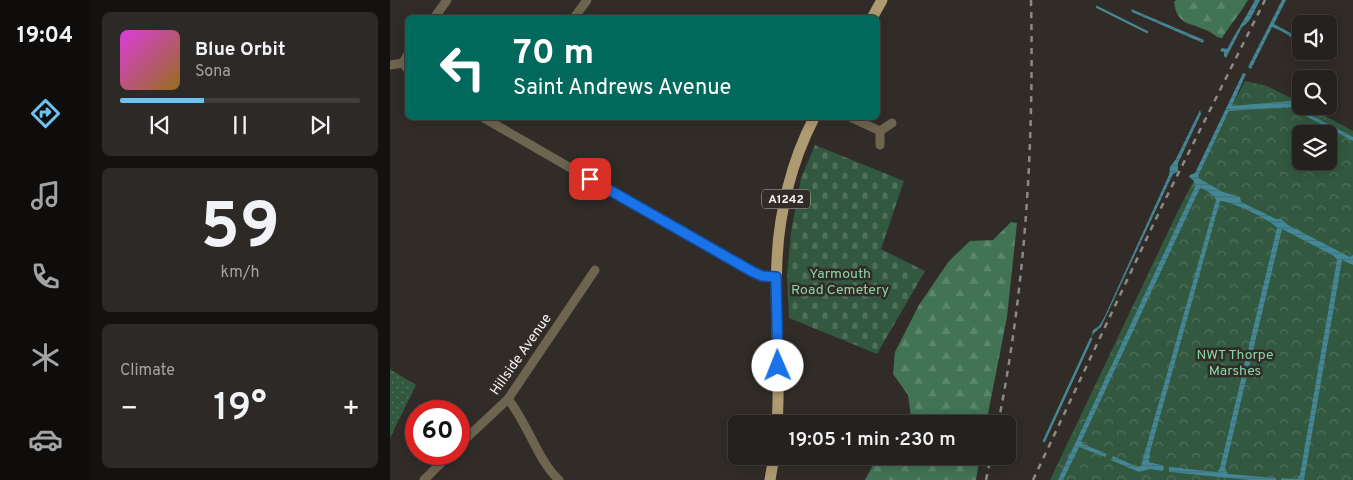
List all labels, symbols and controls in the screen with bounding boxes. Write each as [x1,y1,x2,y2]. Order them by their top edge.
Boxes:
map controls [1292,15,1337,170]
button: sound [1292,15,1337,60]
text: 19:04 [17,23,73,50]
text: 70 m [513,32,594,76]
icon: left [430,35,495,100]
text: Blue Orbit [195,38,285,62]
text: Sona [195,62,231,82]
button: search [1292,70,1337,115]
text: Saint Andrews Avenue [513,75,731,102]
icon: directions [28,96,63,131]
icon: previous [146,111,174,139]
icon: pause [226,111,254,139]
icon: next [306,111,334,139]
button: layers [1292,125,1337,170]
pin [569,158,611,200]
icon: arrive [576,165,604,193]
icon: music [28,178,63,213]
text: 59 [200,189,280,271]
road number: A1242 [762,190,810,208]
icon: phone [28,259,63,294]
text: km/h [221,263,259,283]
park label: Yarmouth Road Cemetery [791,266,889,299]
street label: Hillside Avenue [487,311,556,399]
position arrow [751,339,803,391]
icon: climate [28,340,63,375]
park label: NWT Thorpe Marshes [1197,347,1273,380]
text: Climate [120,361,175,381]
text: 19° [213,385,267,434]
text: − [120,392,138,428]
text: + [342,392,360,428]
speed limit sign: 60 [405,400,470,465]
icon: car [28,422,63,457]
text: 19:05 · 1 min · 230 m [788,428,956,452]

